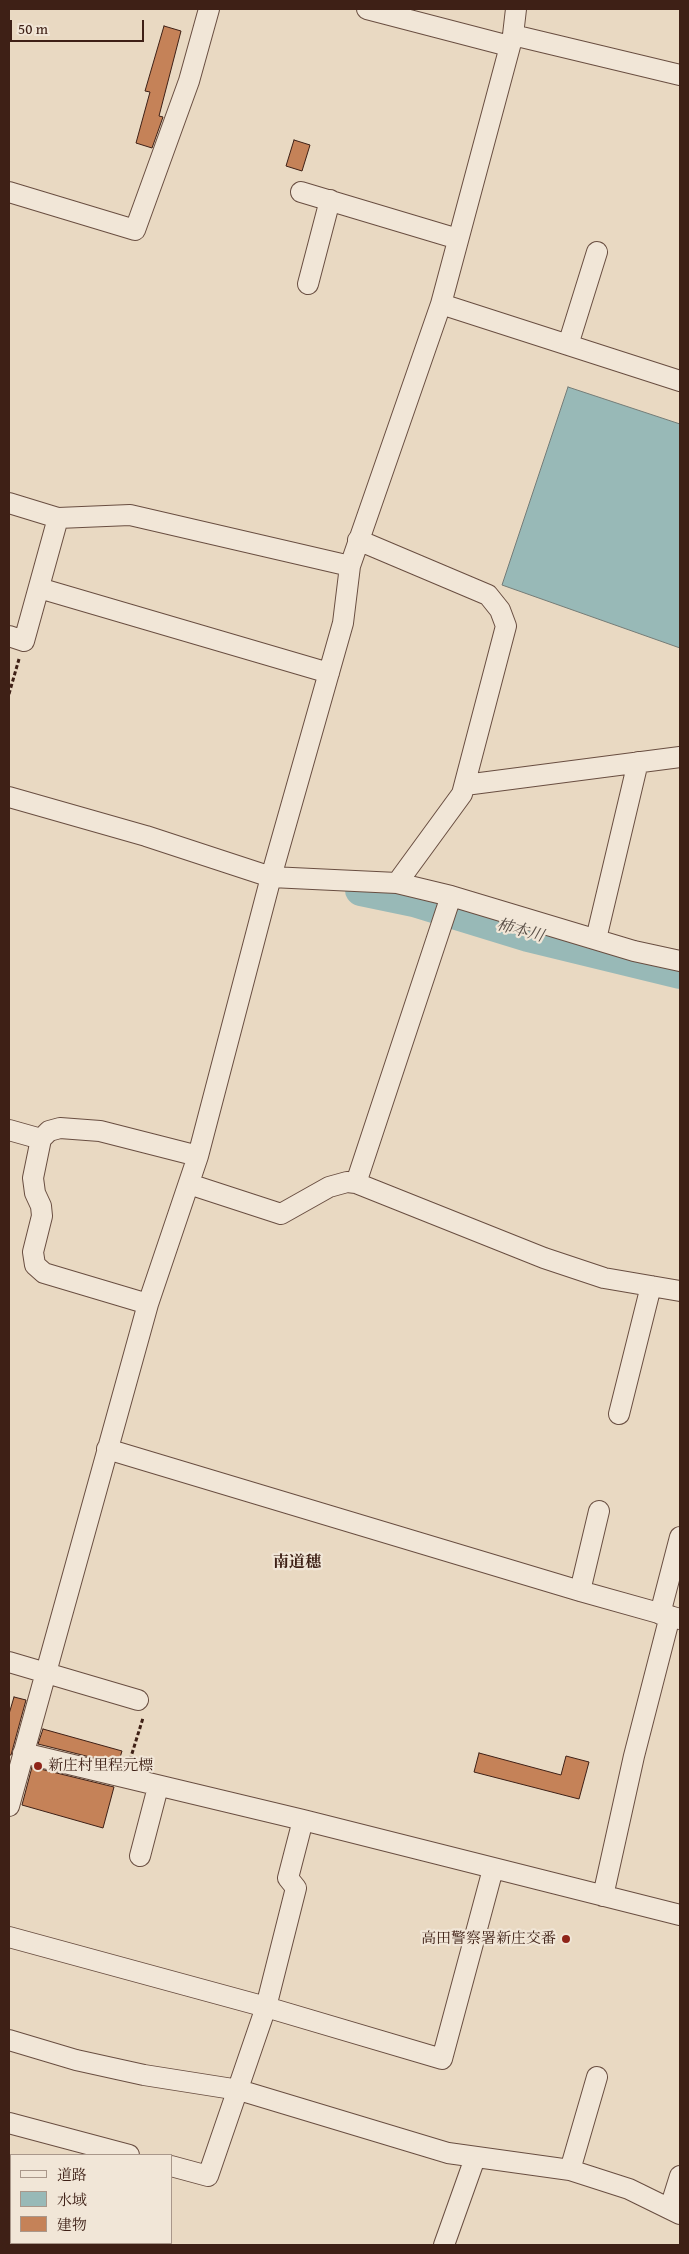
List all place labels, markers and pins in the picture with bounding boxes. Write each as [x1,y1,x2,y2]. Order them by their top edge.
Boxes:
place label: 新庄村里程元標 [48,1757,153,1775]
marker: 新庄村里程元標 [32,1760,44,1772]
place label: 高田警察署新庄交番 [421,1930,556,1948]
marker: 高田警察署新庄交番 [560,1933,572,1945]

